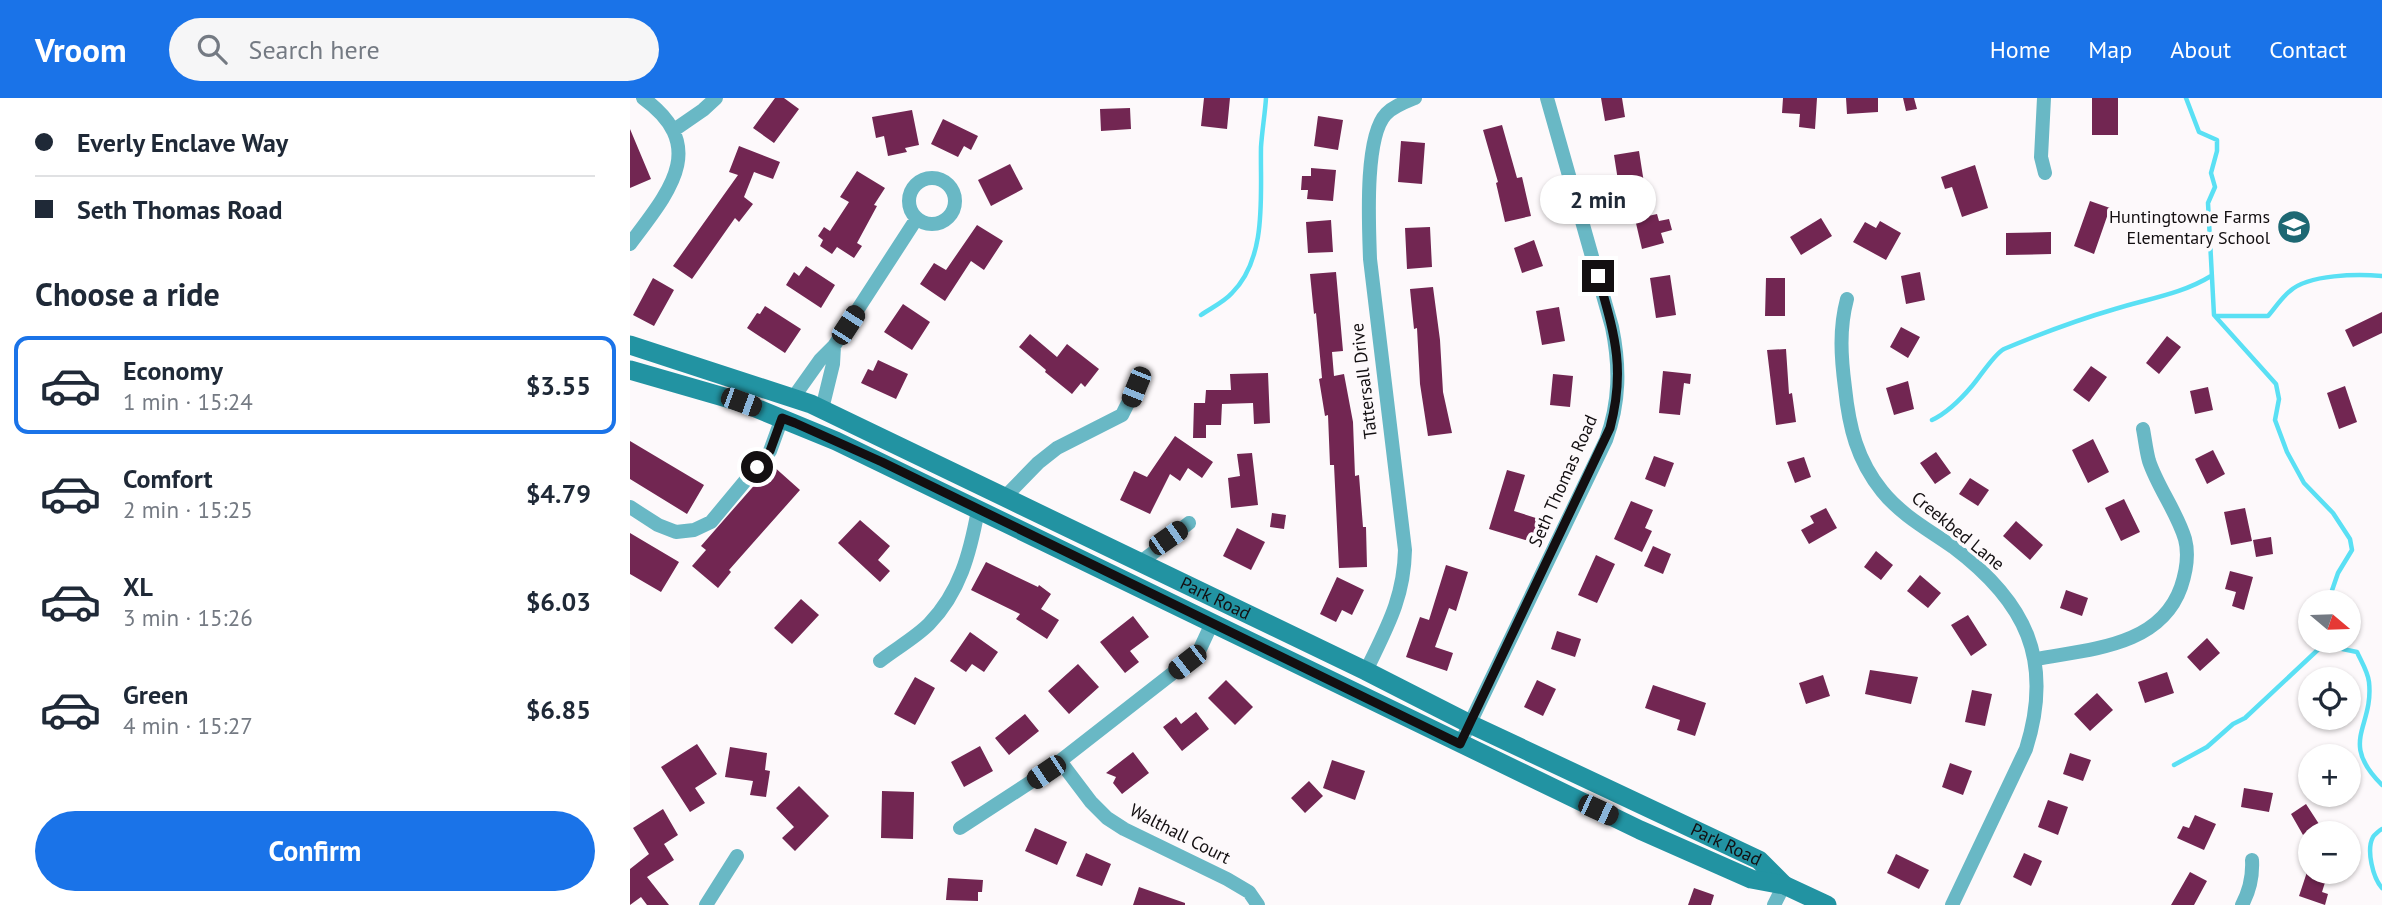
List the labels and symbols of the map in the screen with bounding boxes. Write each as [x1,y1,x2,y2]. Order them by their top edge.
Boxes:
callout: 2 min [1540,174,1656,223]
place label: Huntingtowne Farms Elementary School [2109,205,2271,249]
school or university icon: Huntingtowne Farms Elementary School [2275,208,2313,246]
route end [1582,260,1614,292]
car [828,302,869,348]
street label: Tattersall Drive [1345,322,1382,440]
car [1119,364,1154,410]
car [718,385,765,419]
street label: Seth Thomas Road [1523,411,1602,551]
route start [741,451,773,483]
street label: Creekbed Lane [1907,486,2009,575]
car [1145,517,1192,559]
street label: Park Road [1176,571,1255,625]
north arrow [2298,590,2361,653]
car [1164,641,1211,683]
car [1023,752,1070,792]
car [1575,792,1622,828]
street label: Walthall Court [1126,798,1235,869]
street label: Park Road [1687,818,1765,871]

